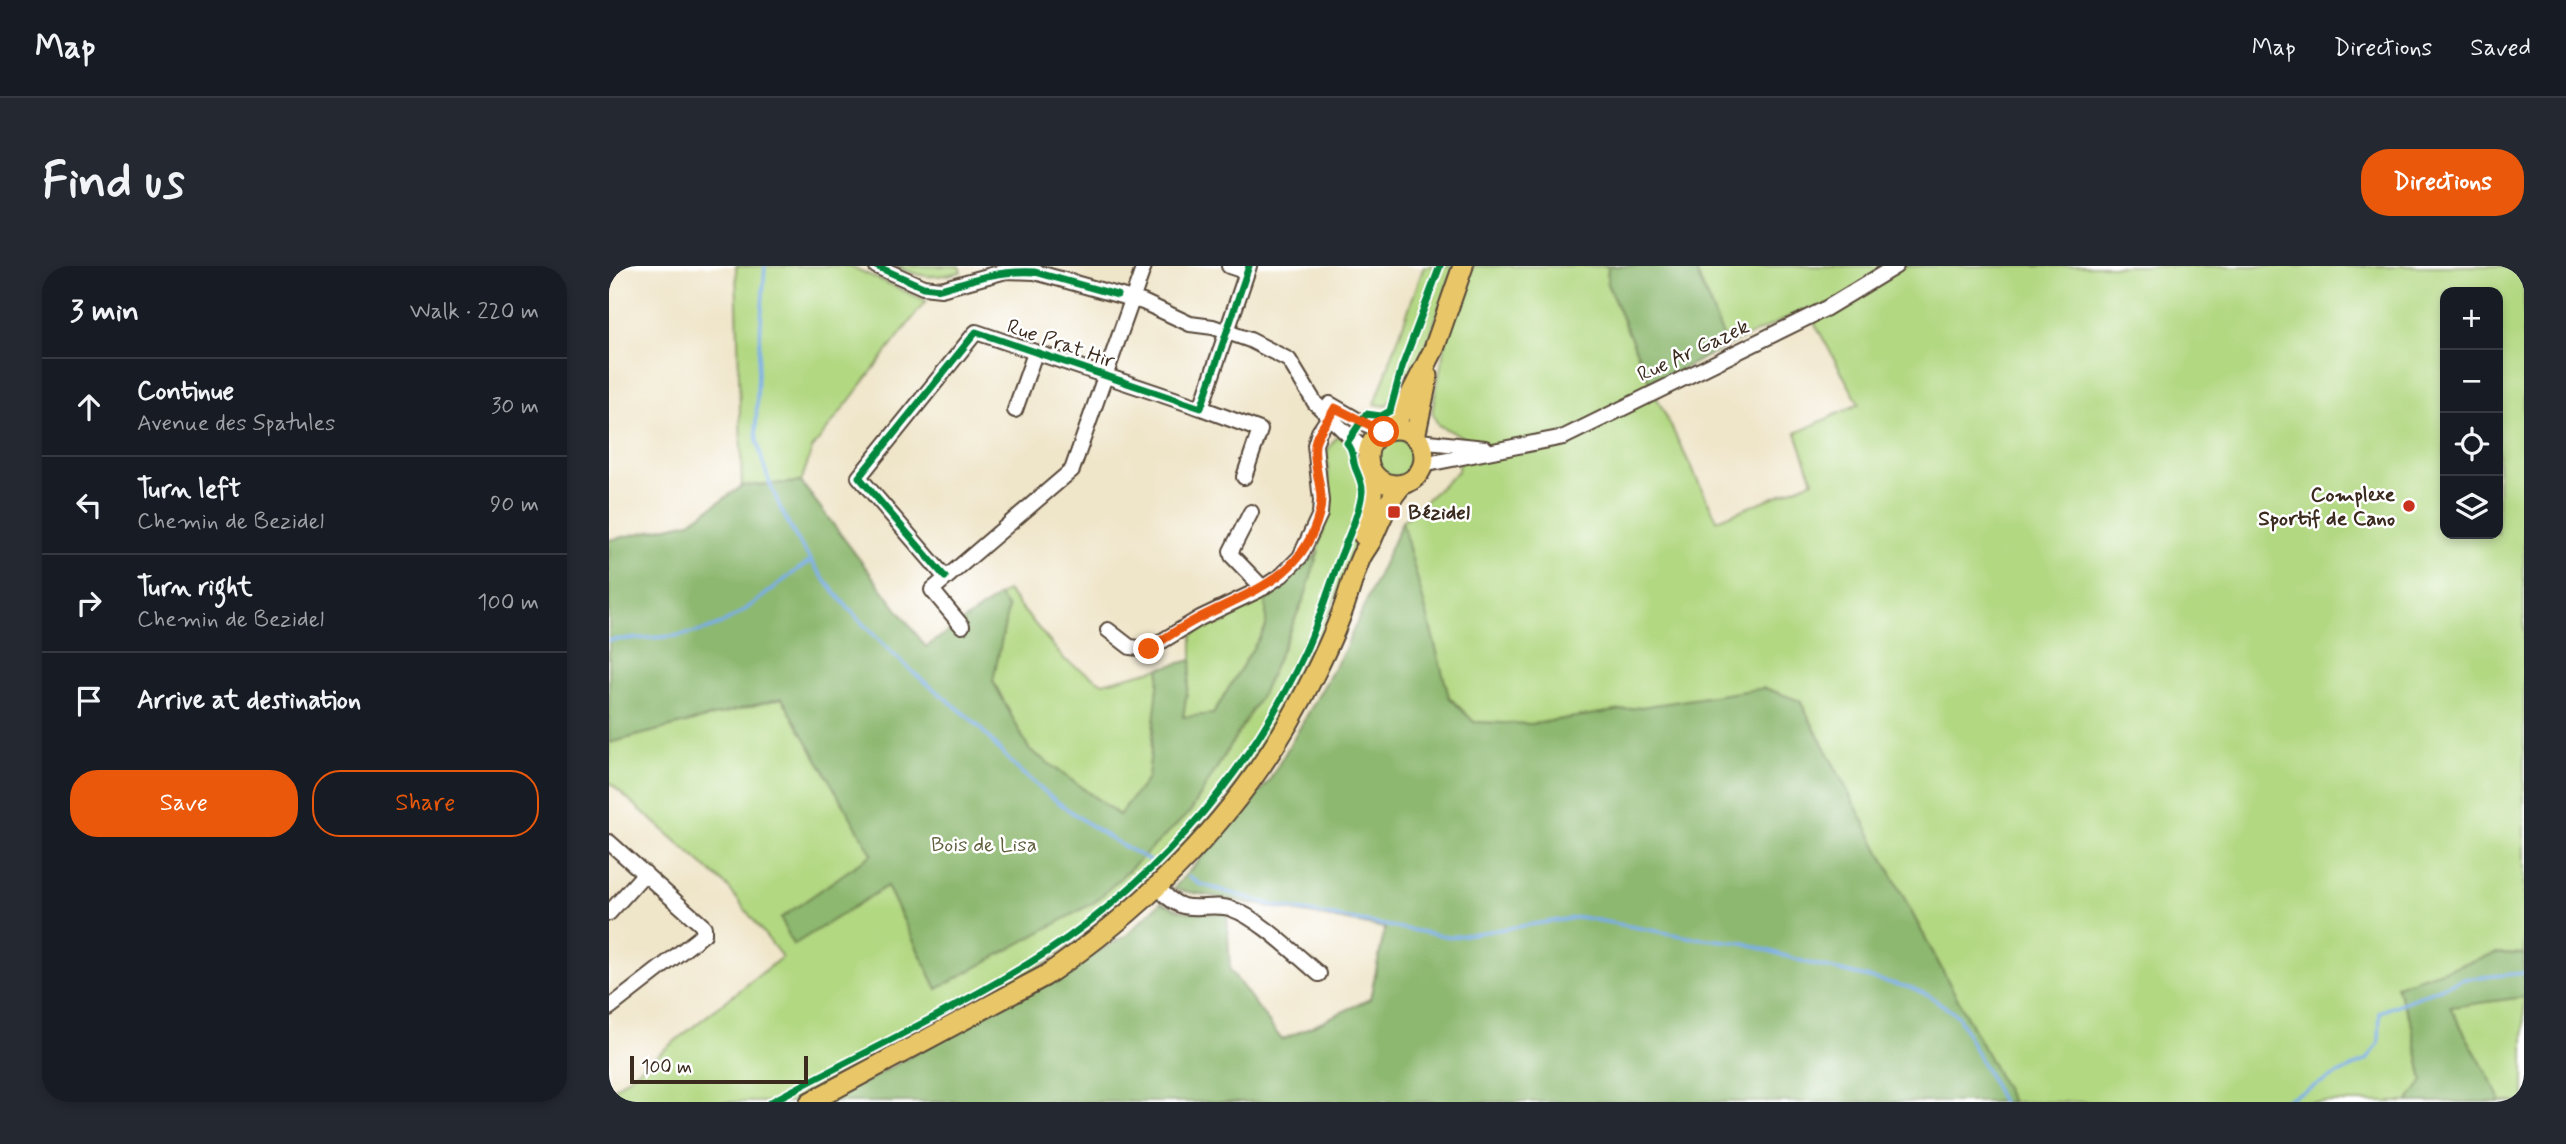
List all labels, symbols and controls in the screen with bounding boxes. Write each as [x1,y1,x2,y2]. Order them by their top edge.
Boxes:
text: Map [35,26,95,70]
text: Map [2252,33,2296,64]
text: Directions [2334,33,2432,64]
text: Saved [2470,33,2531,64]
button: Directions [2361,149,2524,216]
text: Find us [42,150,185,215]
map controls [2440,287,2503,539]
button: + [2440,287,2503,350]
text: 3 min [70,292,139,331]
text: Walk · 220 m [410,297,539,327]
street label: Rue Prat Hir [1003,312,1118,376]
street label: Rue Ar Gazek [1633,313,1754,389]
button: − [2440,350,2503,413]
text: Continue [137,375,234,409]
icon: ahead [70,388,108,426]
text: 30 m [491,392,539,422]
text: Avenue des Spatules [137,409,335,439]
button: locate [2440,413,2503,476]
route start [1368,416,1399,447]
text: Turn left [137,473,241,507]
button: layers [2440,476,2503,539]
place label: Complexe Sportif de Cano [2258,481,2396,533]
icon: left [70,486,108,524]
text: 90 m [490,490,539,520]
marker: Complexe Sportif de Cano [2401,498,2417,514]
place label: Bézidel [1408,499,1470,527]
marker: Bézidel [1386,504,1402,520]
text: Chemin de Bezidel [137,507,324,537]
text: Turn right [137,571,253,605]
icon: right [70,584,108,622]
text: 100 m [477,588,539,618]
text: Chemin de Bezidel [137,605,324,635]
route end [1133,633,1164,664]
icon: arrive [70,682,108,720]
text: Arrive at destination [137,684,361,718]
button: Save [70,770,298,837]
button: Share [312,770,539,837]
park label: Bois de Lisa [931,831,1037,859]
scale bar [630,1053,809,1085]
text: 100 m [641,1055,692,1080]

